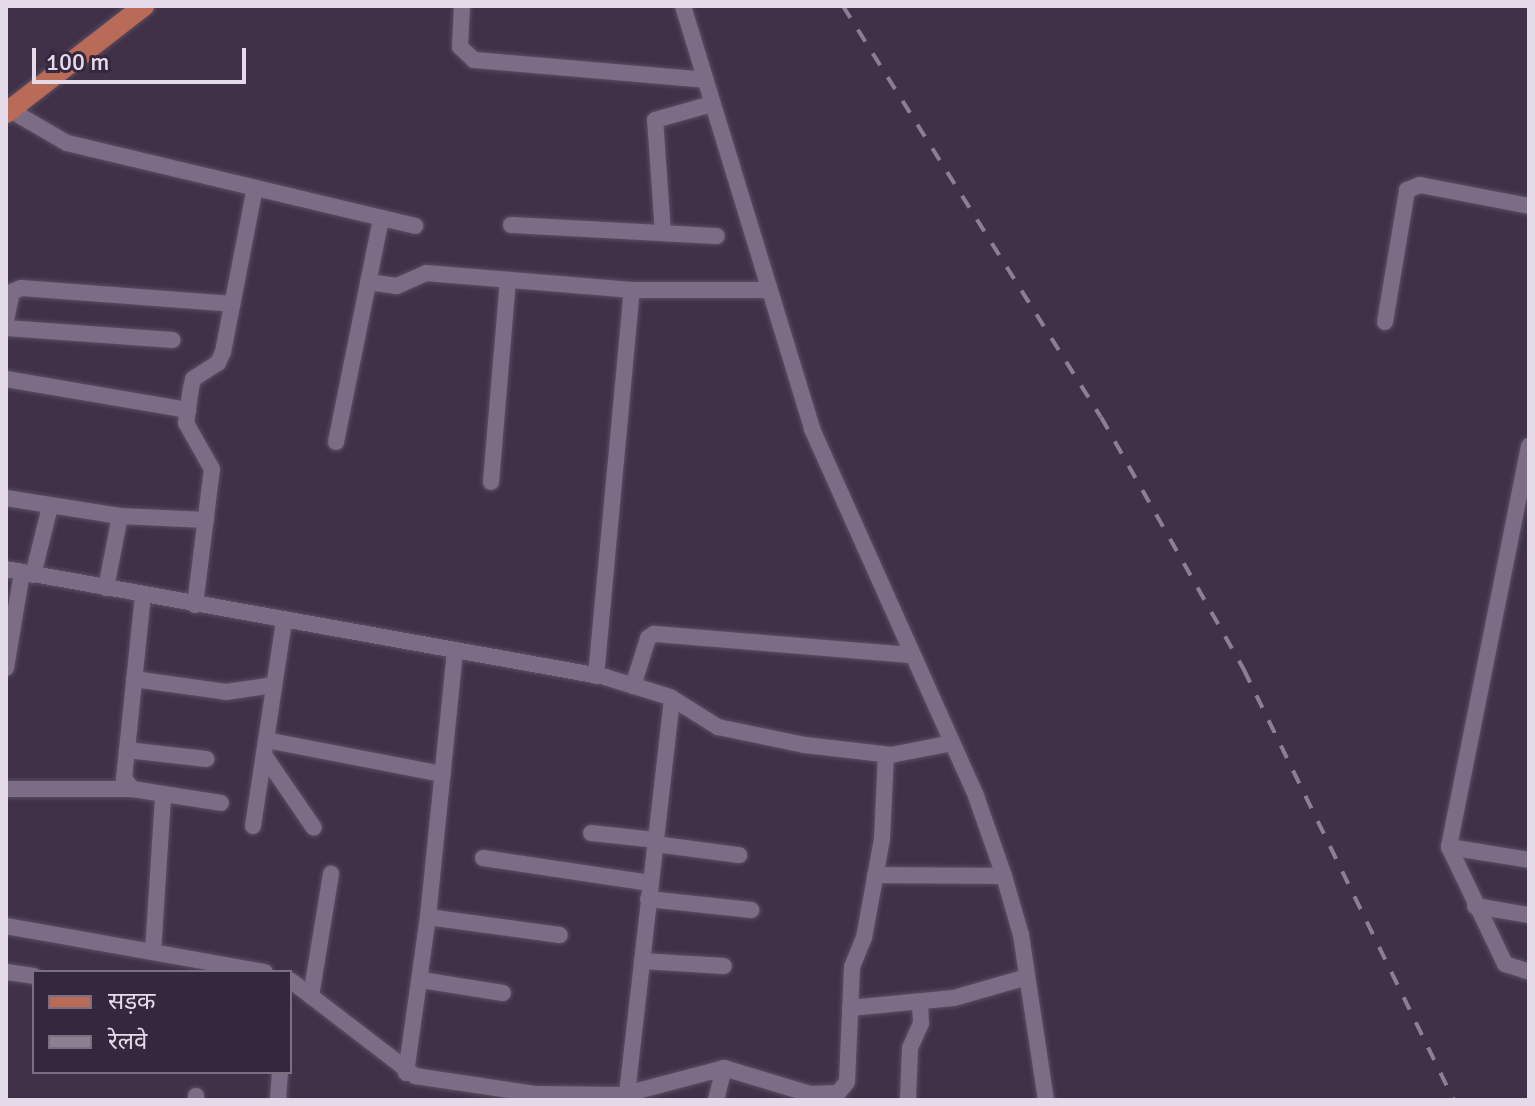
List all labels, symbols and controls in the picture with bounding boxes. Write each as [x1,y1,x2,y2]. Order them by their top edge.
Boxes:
scale bar [36,32,250,82]
text: 100 m [46,47,109,77]
legend [32,970,292,1074]
text: सड़क [108,986,156,1016]
text: रेलवे [108,1026,147,1056]

